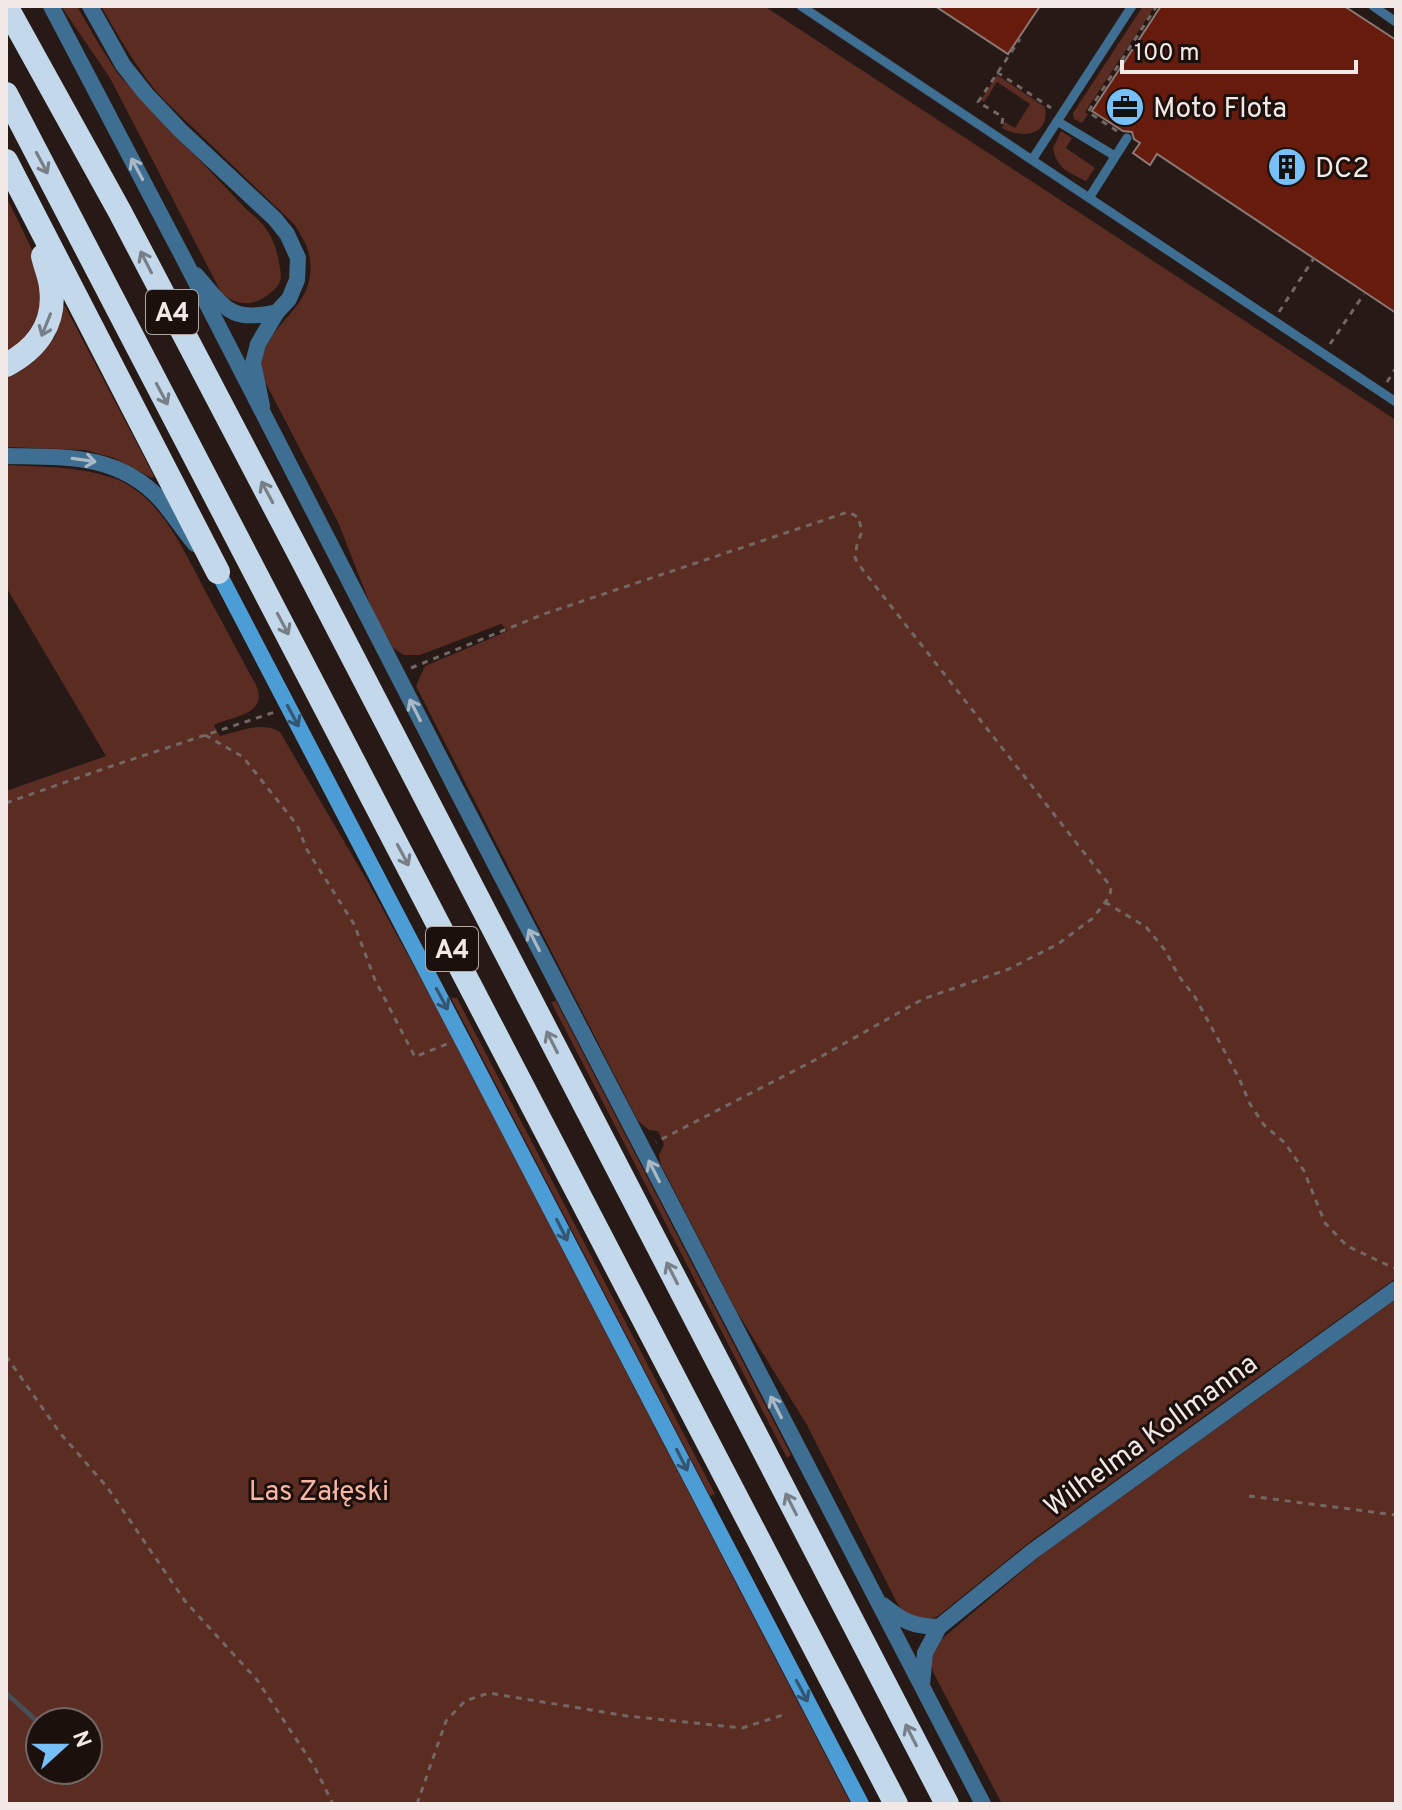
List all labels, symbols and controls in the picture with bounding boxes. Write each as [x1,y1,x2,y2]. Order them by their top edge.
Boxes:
scale bar [1122,24,1356,74]
text: 100 m [1134,39,1200,69]
office icon: Moto Flota [1104,86,1146,128]
place label: Moto Flota [1153,92,1287,128]
building icon: DC2 [1266,146,1308,188]
one-way arrow [35,151,51,175]
place label: DC2 [1315,152,1369,188]
one-way arrow [129,158,145,181]
one-way arrow [138,251,154,274]
road number: A4 [146,290,198,334]
one-way arrow [37,312,52,337]
one-way arrow [155,381,171,405]
one-way arrow [71,453,96,468]
one-way arrow [258,481,274,505]
one-way arrow [275,612,291,636]
one-way arrow [406,698,422,722]
one-way arrow [285,703,301,727]
one-way arrow [396,842,411,866]
road number: A4 [426,927,478,971]
one-way arrow [526,929,542,953]
one-way arrow [434,987,450,1010]
one-way arrow [544,1031,560,1055]
one-way arrow [646,1160,661,1184]
one-way arrow [554,1217,570,1241]
one-way arrow [663,1262,679,1286]
street label: Wilhelma Kollmanna [1038,1347,1266,1526]
one-way arrow [768,1395,784,1419]
one-way arrow [674,1448,690,1472]
park label: Las Załęski [249,1475,389,1511]
one-way arrow [783,1493,799,1517]
one-way arrow [794,1678,810,1702]
north arrow [24,1706,104,1786]
one-way arrow [903,1723,919,1747]
text: N [65,1728,96,1752]

